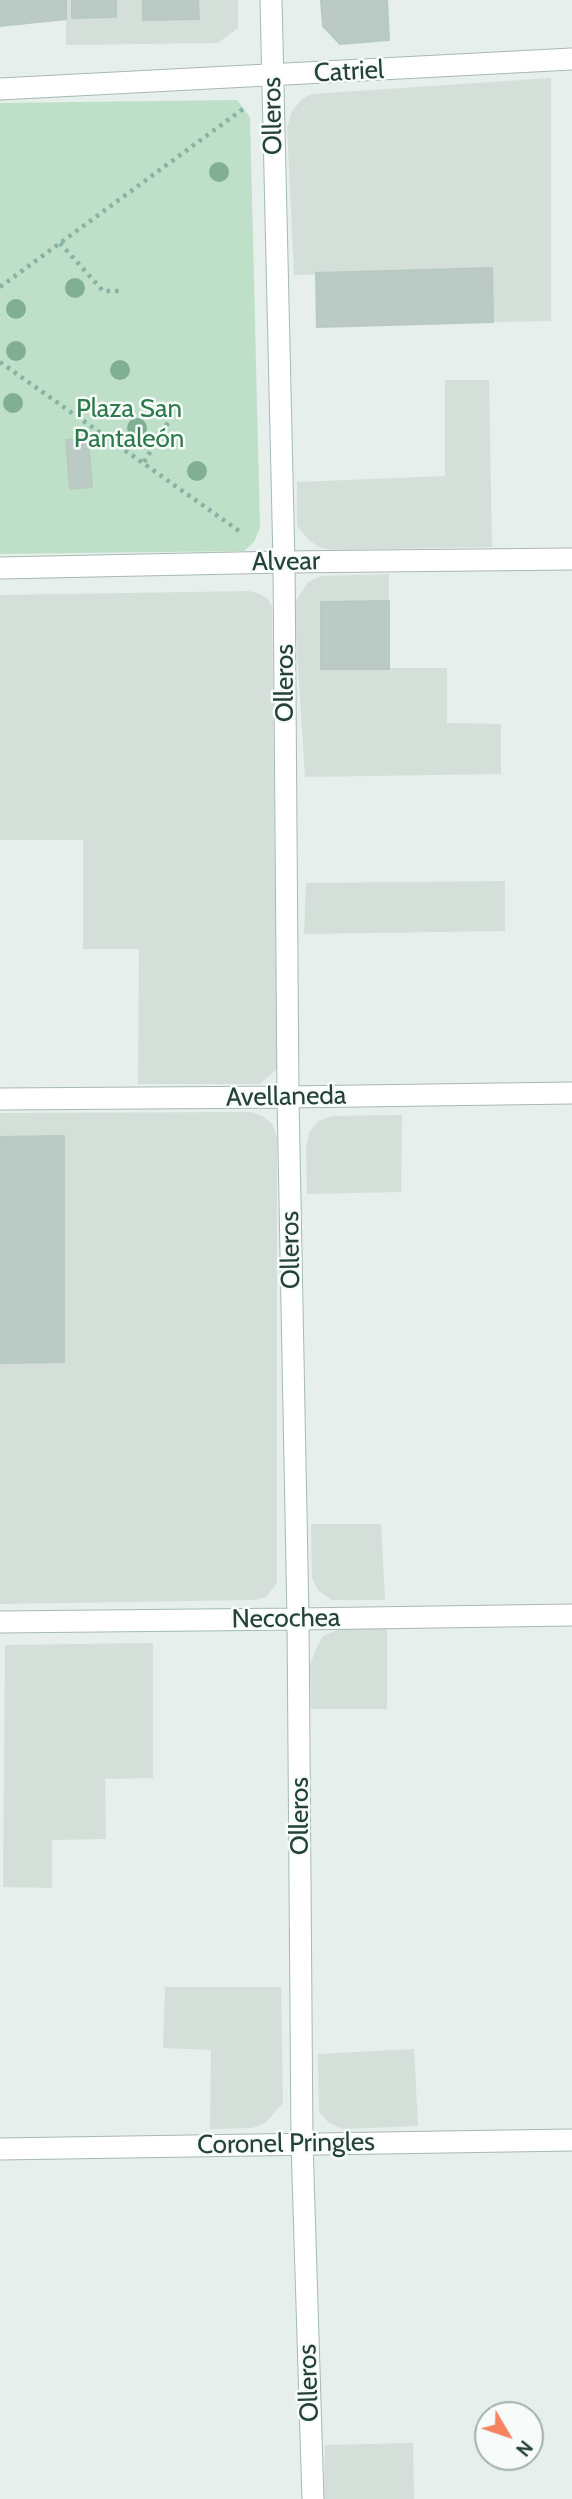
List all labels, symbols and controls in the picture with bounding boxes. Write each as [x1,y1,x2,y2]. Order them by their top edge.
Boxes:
street label: Catriel [313,55,385,89]
street label: Olleros [257,77,289,155]
park label: Plaza San Pantaleón [74,393,184,454]
street label: Alvear [252,546,320,578]
street label: Olleros [269,644,301,722]
street label: Avellaneda [225,1080,347,1114]
street label: Olleros [275,1211,307,1289]
street label: Necochea [231,1602,341,1636]
street label: Olleros [284,1777,316,1855]
street label: Coronel Pringles [197,2127,375,2161]
street label: Olleros [292,2343,326,2423]
north arrow [474,2401,544,2471]
text: N [511,2436,537,2461]

